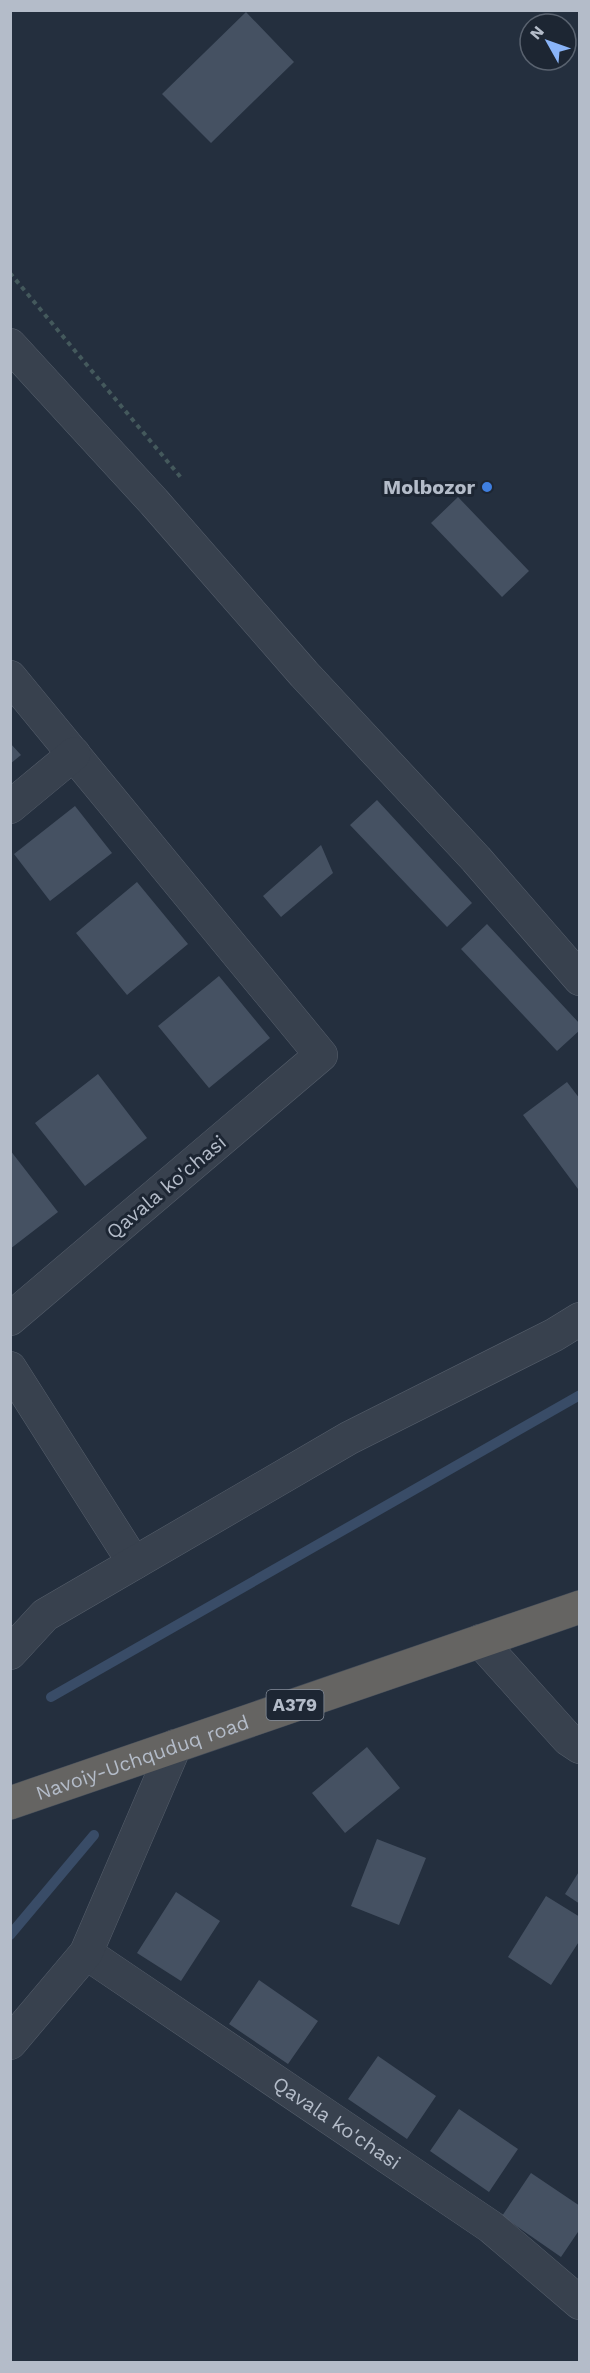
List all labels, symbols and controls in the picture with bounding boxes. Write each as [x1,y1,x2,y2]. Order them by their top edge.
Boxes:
north arrow [518,12,578,72]
text: N [526,22,548,43]
place label: Molbozor [383,475,475,499]
marker: Molbozor [480,480,494,494]
street label: Qavala ko'chasi [101,1130,231,1244]
road number: A379 [266,1690,324,1720]
street label: Navoiy-Uchquduq road [33,1710,252,1805]
street label: Qavala ko'chasi [269,2071,405,2174]

